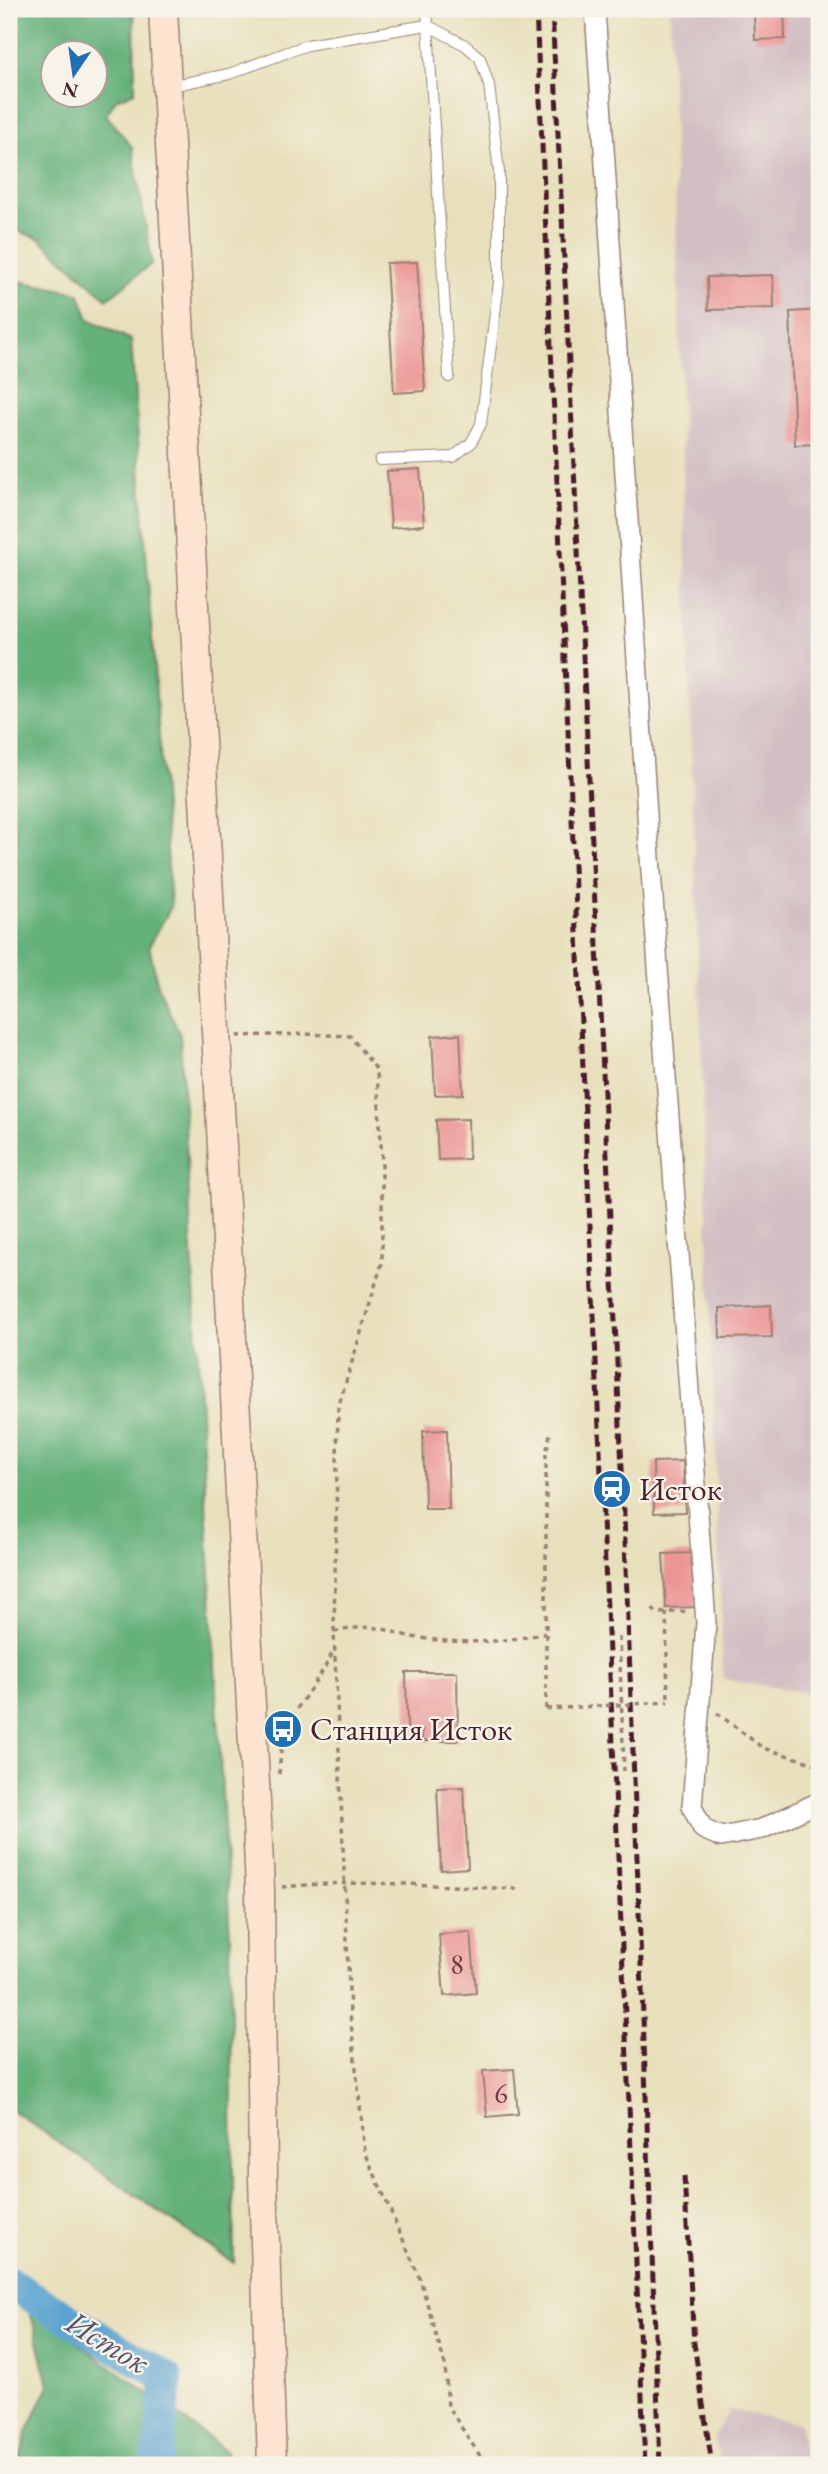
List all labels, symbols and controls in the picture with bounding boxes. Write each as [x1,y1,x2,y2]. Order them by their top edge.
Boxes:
north arrow [38,38,108,108]
text: N [59,76,81,104]
station icon: Исток [591,1468,633,1510]
place label: Исток [639,1468,722,1510]
bus stop icon: Станция Исток [262,1708,304,1750]
place label: Станция Исток [310,1708,512,1750]
house number: 8 [450,1946,464,1982]
house number: 6 [494,2075,508,2111]
water label: Исток [58,2300,158,2384]

